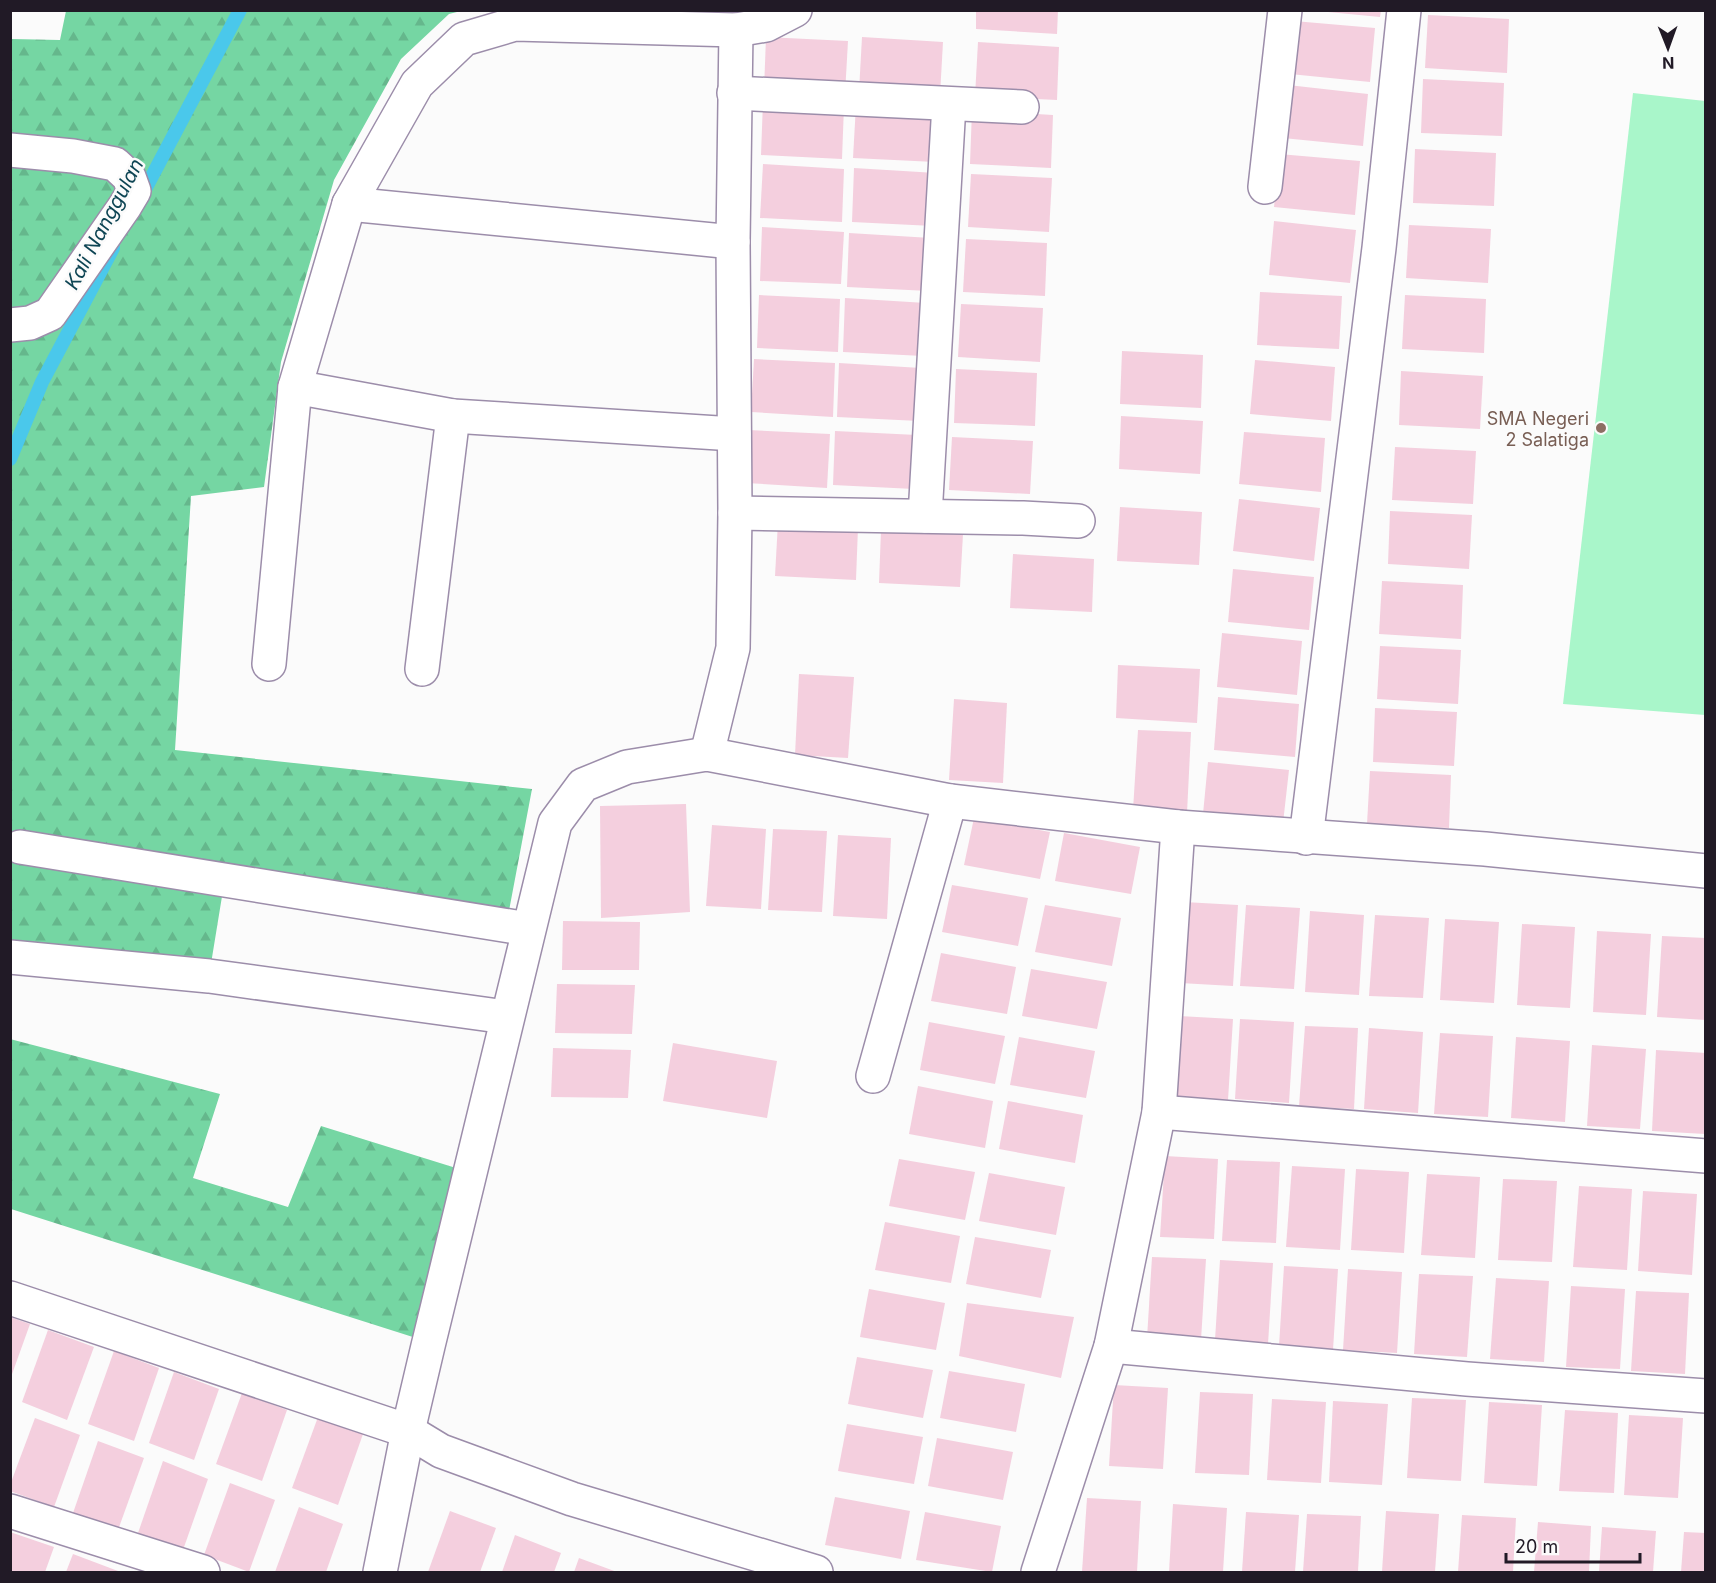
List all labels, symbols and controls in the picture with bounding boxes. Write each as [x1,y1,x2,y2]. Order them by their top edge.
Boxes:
north arrow [1638,18,1698,78]
text: N [1662,53,1675,73]
water label: Kali Nanggulan [59,154,149,294]
place label: SMA Negeri 2 Salatiga [1487,408,1589,450]
marker: SMA Negeri 2 Salatiga [1594,421,1608,435]
scale bar [1506,1526,1640,1564]
text: 20 m [1515,1536,1558,1557]

